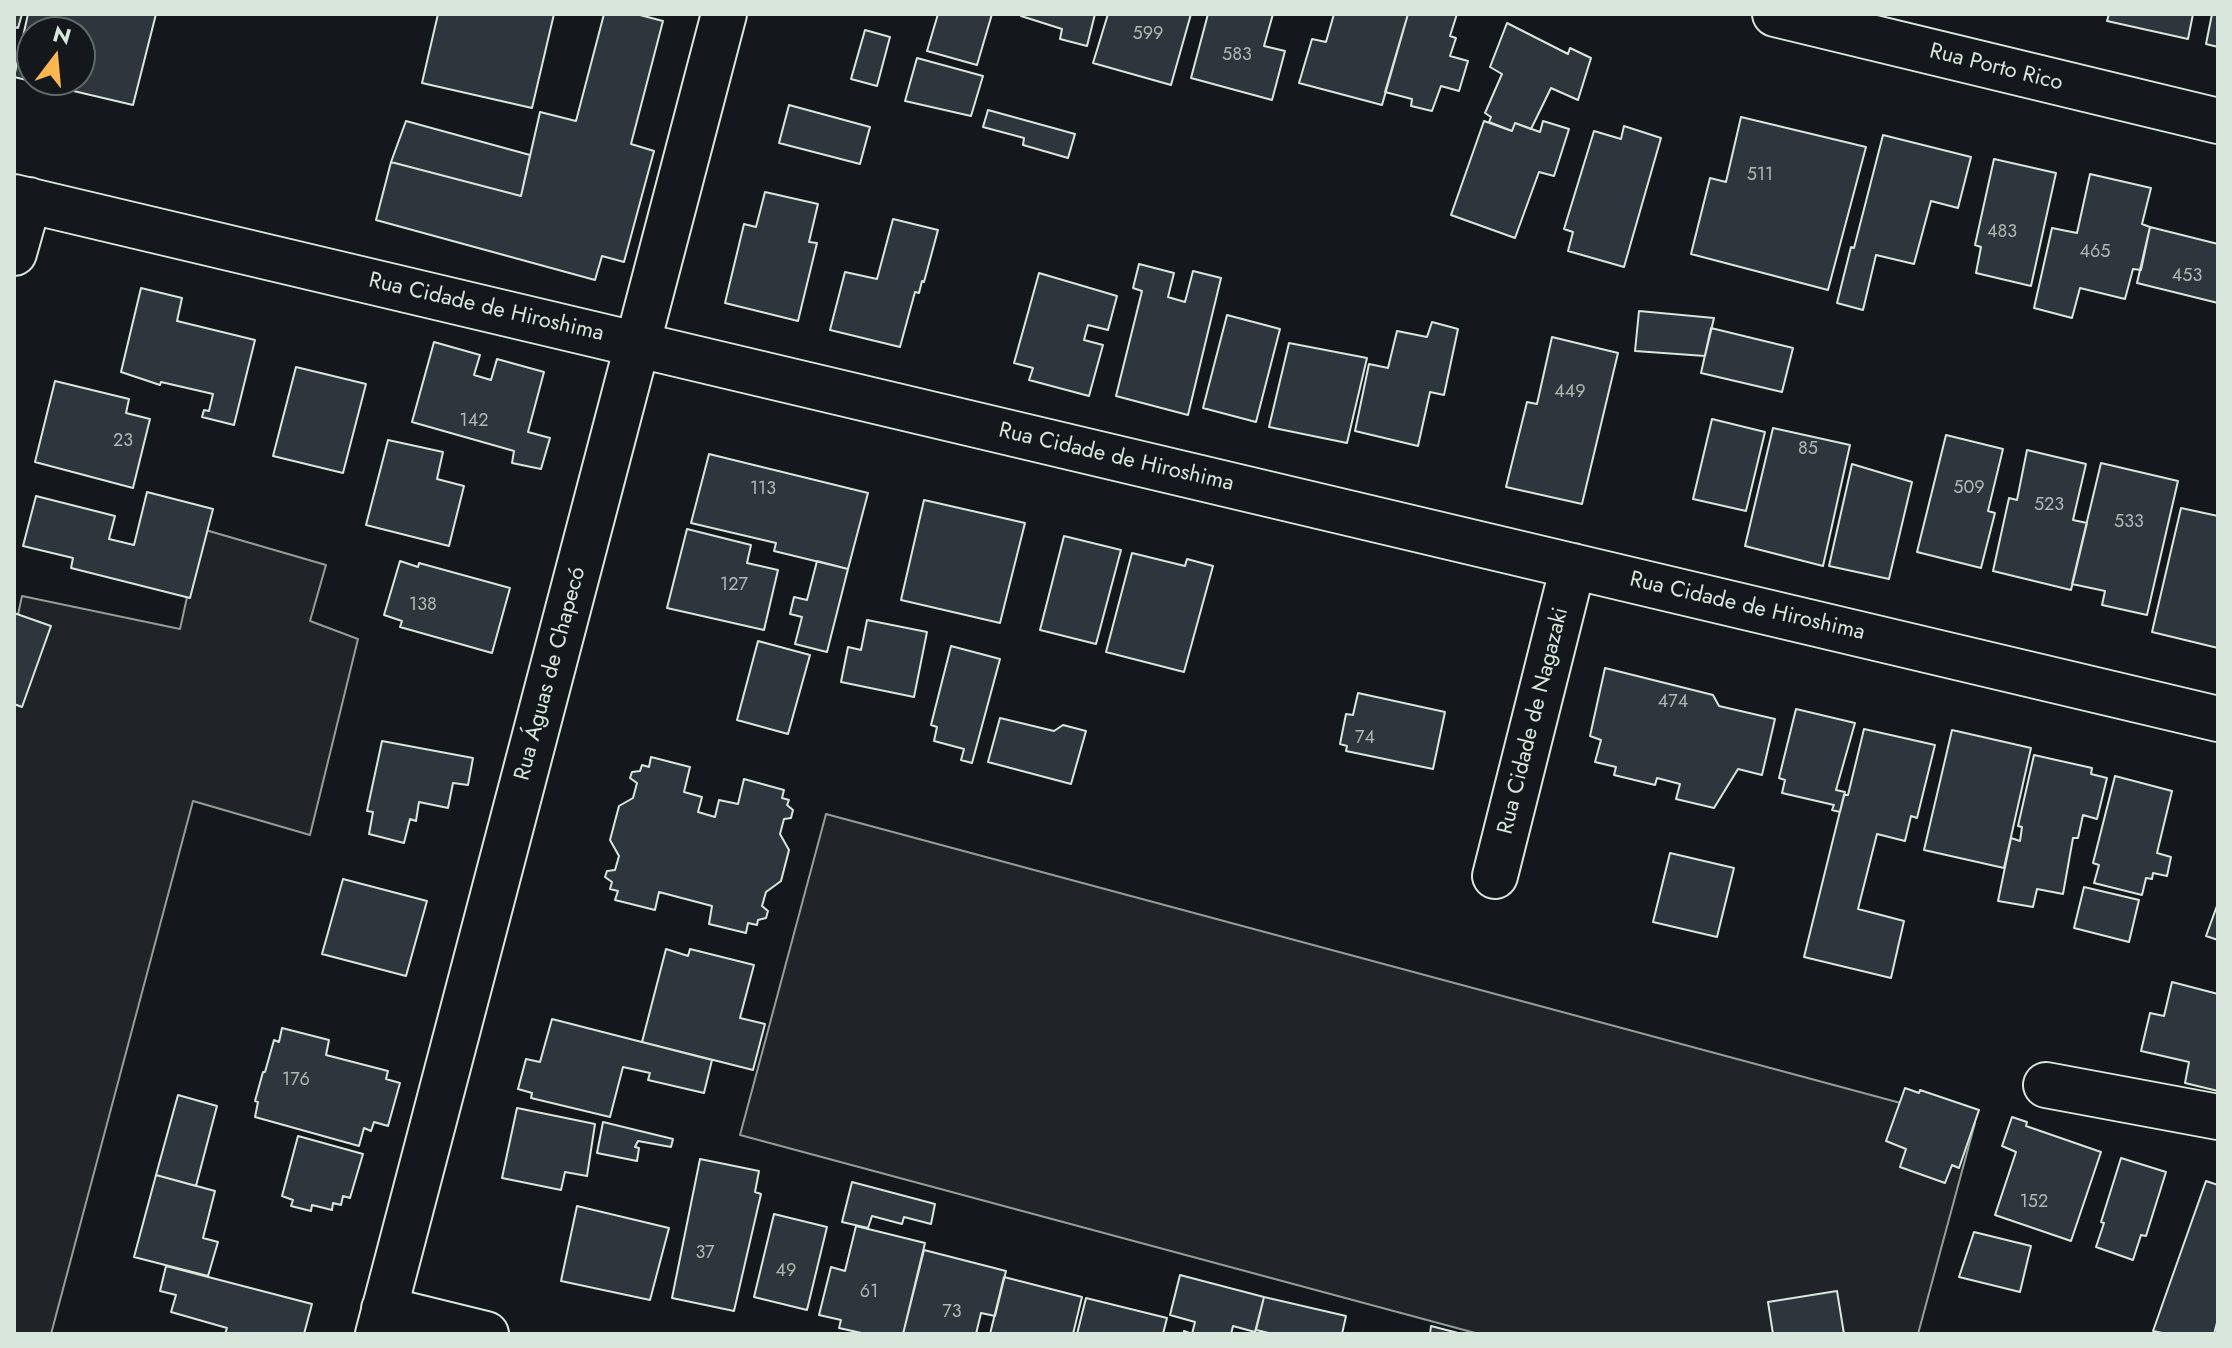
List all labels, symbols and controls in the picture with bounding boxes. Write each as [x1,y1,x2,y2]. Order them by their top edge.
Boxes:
north arrow [16,16,96,96]
text: N [49,17,75,53]
house number: 599 [1133,24,1163,46]
street label: Rua Porto Rico [1927,39,2065,97]
house number: 583 [1222,45,1252,67]
house number: 511 [1747,165,1773,187]
house number: 483 [1987,222,2017,244]
house number: 465 [2079,242,2111,264]
house number: 453 [2172,266,2202,288]
street label: Rua Cidade de Hiroshima [366,268,606,348]
house number: 449 [1554,382,1586,404]
house number: 142 [460,411,488,433]
street label: Rua Cidade de Hiroshima [996,418,1236,498]
house number: 23 [113,431,133,453]
house number: 85 [1798,439,1818,461]
house number: 509 [1953,478,1985,500]
house number: 113 [750,479,776,501]
house number: 523 [2034,495,2064,517]
house number: 533 [2114,512,2144,534]
street label: Rua Águas de Chapecó [510,564,592,784]
street label: Rua Cidade de Hiroshima [1627,567,1867,647]
house number: 127 [720,575,748,597]
house number: 138 [409,595,437,617]
street label: Rua Cidade de Nagazaki [1493,605,1575,837]
house number: 474 [1658,692,1688,714]
house number: 74 [1355,728,1375,750]
house number: 176 [282,1070,310,1092]
house number: 152 [2020,1192,2048,1214]
house number: 37 [695,1243,715,1265]
house number: 49 [776,1261,796,1283]
house number: 61 [860,1282,878,1304]
house number: 73 [942,1302,962,1324]

